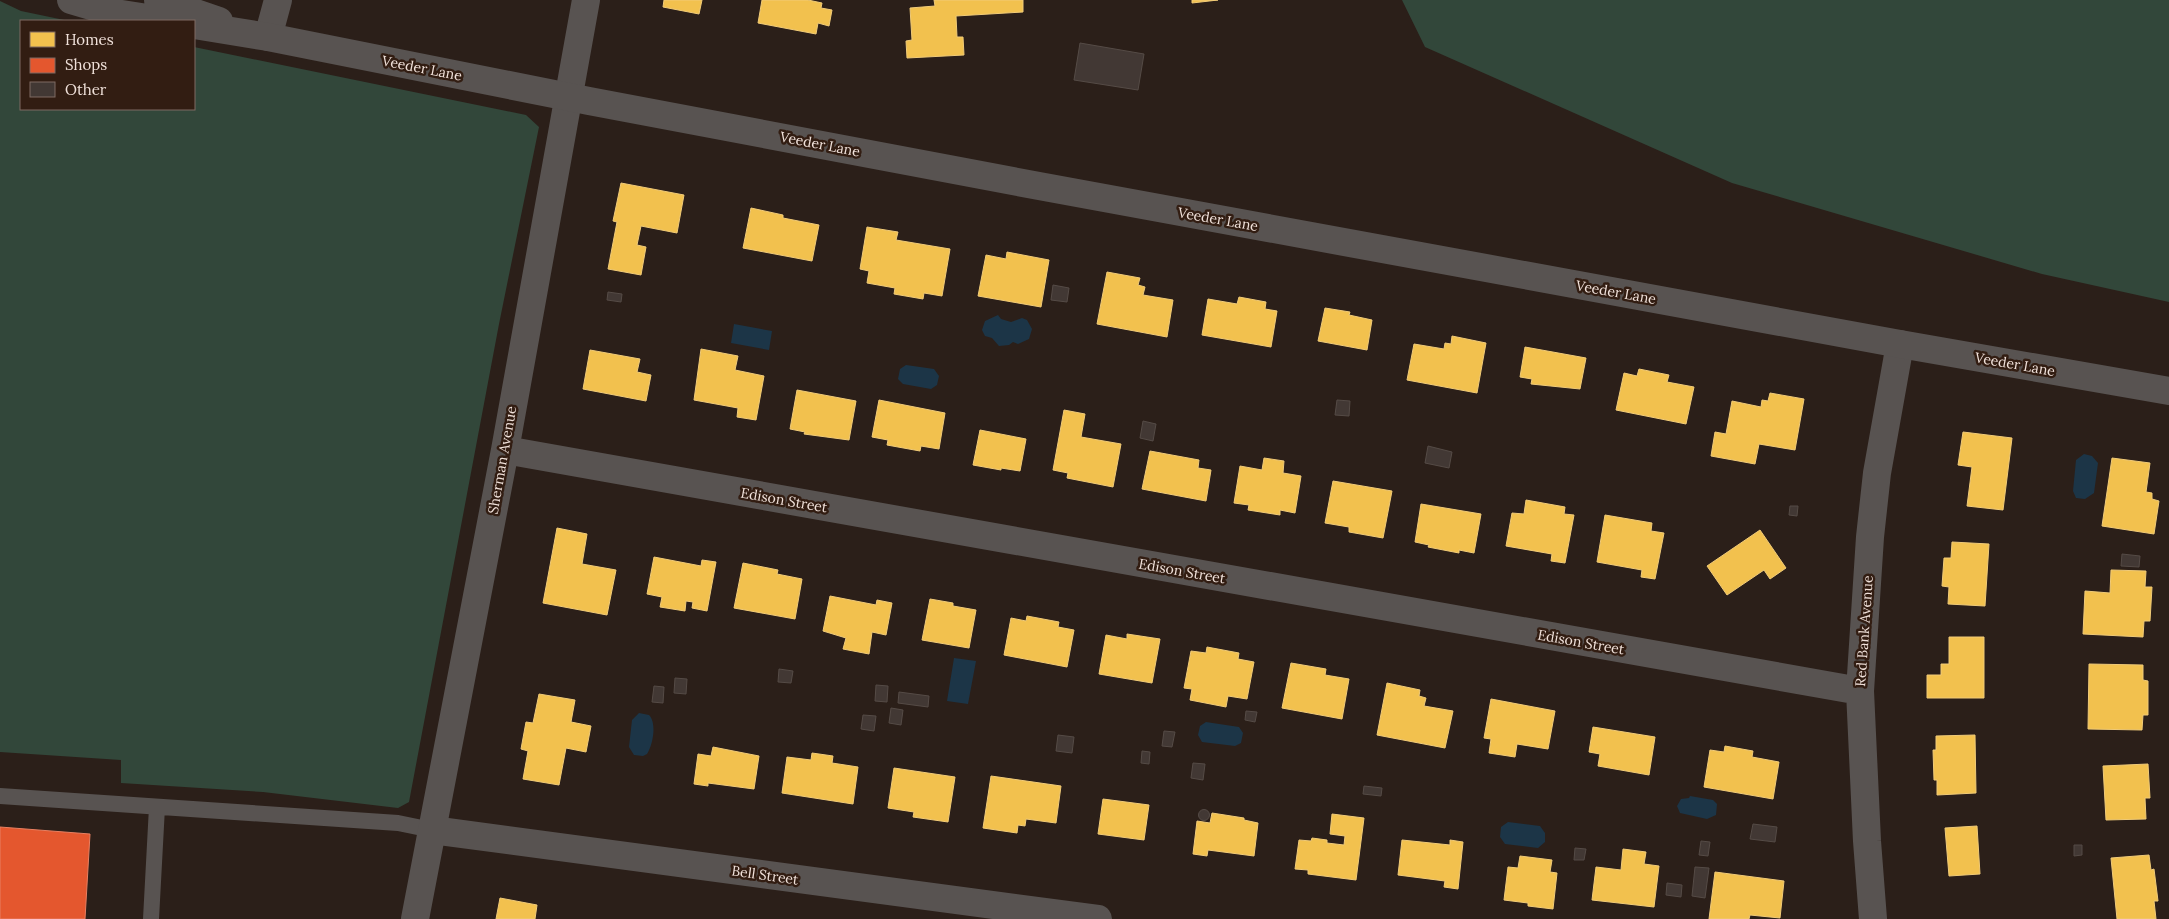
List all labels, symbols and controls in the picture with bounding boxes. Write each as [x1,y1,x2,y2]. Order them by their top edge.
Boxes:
legend [20,20,195,110]
text: Homes [65,30,114,49]
street label: Veeder Lane [380,51,464,85]
text: Shops [65,55,107,74]
text: Other [65,80,107,99]
street label: Veeder Lane [778,127,862,161]
street label: Veeder Lane [1176,203,1260,235]
street label: Veeder Lane [1574,276,1658,308]
street label: Veeder Lane [1973,348,2057,380]
street label: Sherman Avenue [484,404,520,515]
street label: Edison Street [739,484,829,517]
street label: Edison Street [1137,555,1227,588]
street label: Red Bank Avenue [1851,574,1877,687]
street label: Edison Street [1536,626,1626,659]
street label: Bell Street [730,861,800,889]

